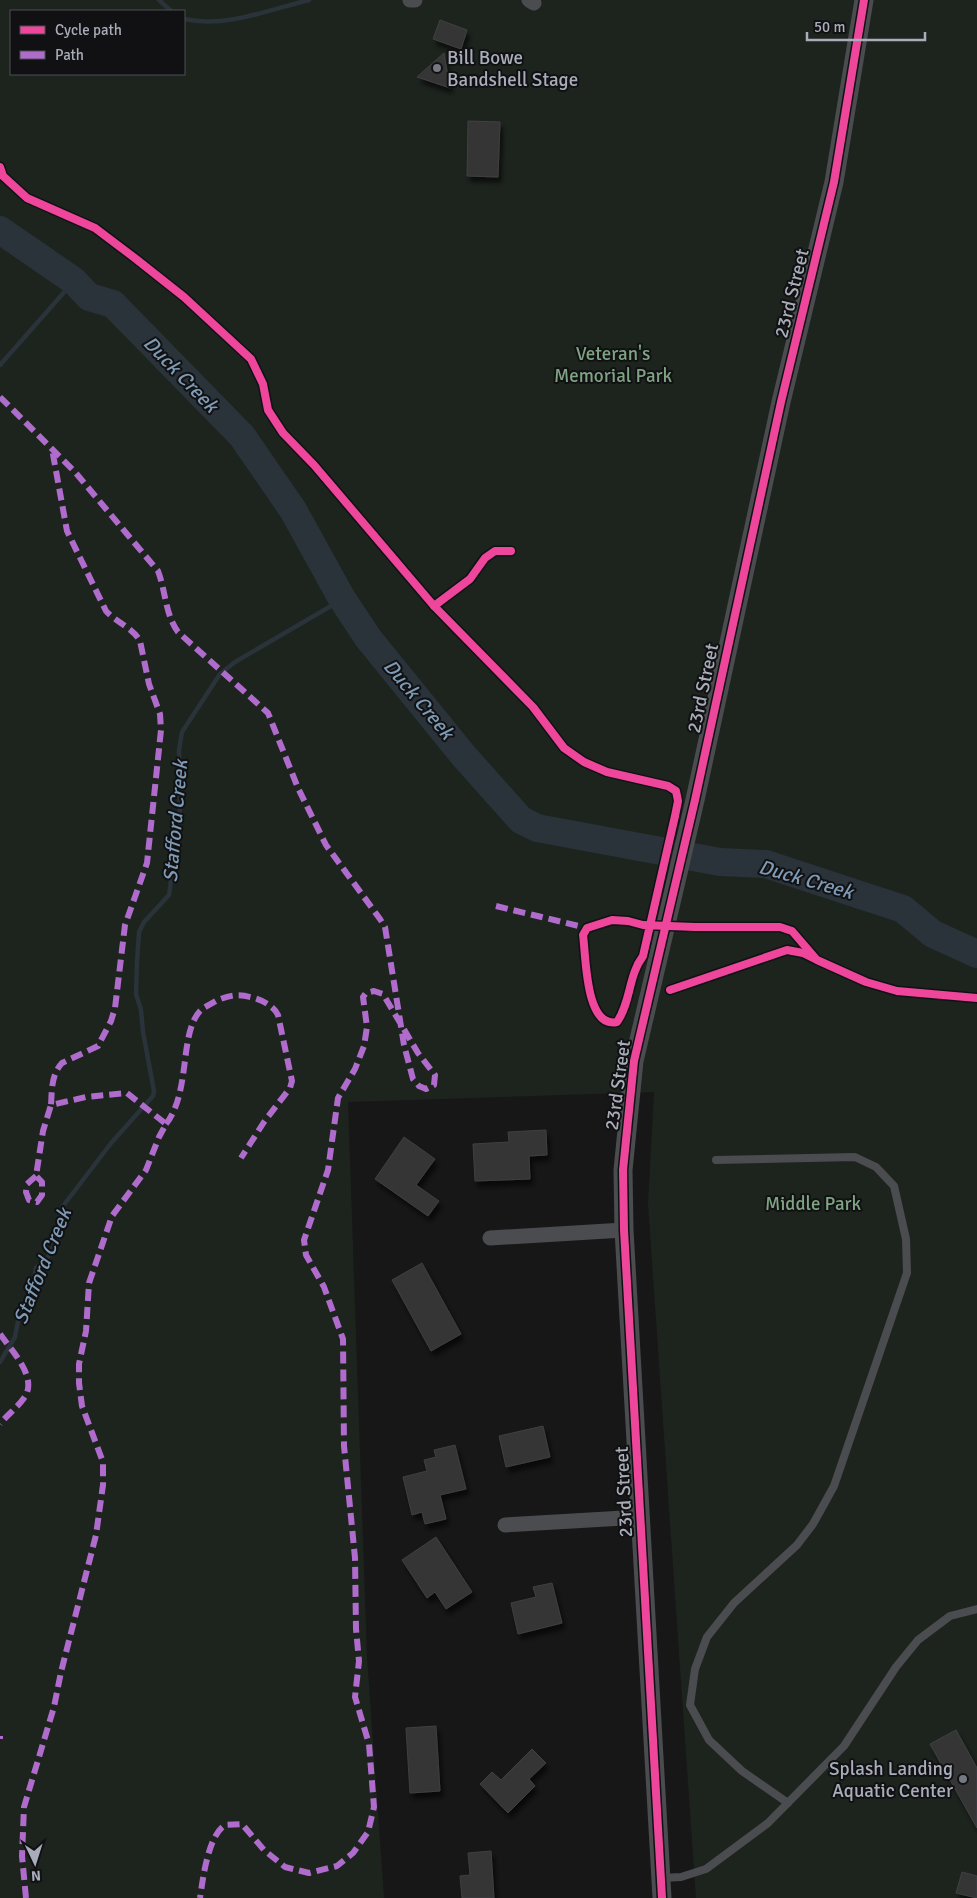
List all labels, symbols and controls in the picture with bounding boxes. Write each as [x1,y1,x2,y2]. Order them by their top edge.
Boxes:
legend [10,10,185,75]
scale bar [807,10,924,42]
text: 50 m [814,18,845,36]
text: Cycle path [55,21,122,39]
text: Path [55,46,84,64]
place label: Bill Bowe Bandshell Stage [447,46,578,92]
marker: Bill Bowe Bandshell Stage [431,62,443,74]
street label: 23rd Street [769,246,815,340]
water label: Duck Creek [138,331,225,419]
park label: Veteran's Memorial Park [554,342,673,388]
street label: 23rd Street [682,641,724,735]
water label: Duck Creek [378,654,461,746]
water label: Stafford Creek [158,757,193,883]
water label: Duck Creek [756,854,858,905]
street label: 23rd Street [600,1038,636,1132]
park label: Middle Park [765,1192,862,1216]
water label: Stafford Creek [8,1203,78,1328]
street label: 23rd Street [610,1445,638,1538]
place label: Splash Landing Aquatic Center [829,1757,953,1803]
marker: Splash Landing Aquatic Center [957,1773,969,1785]
north arrow [10,1838,60,1888]
text: N [30,1867,41,1884]

